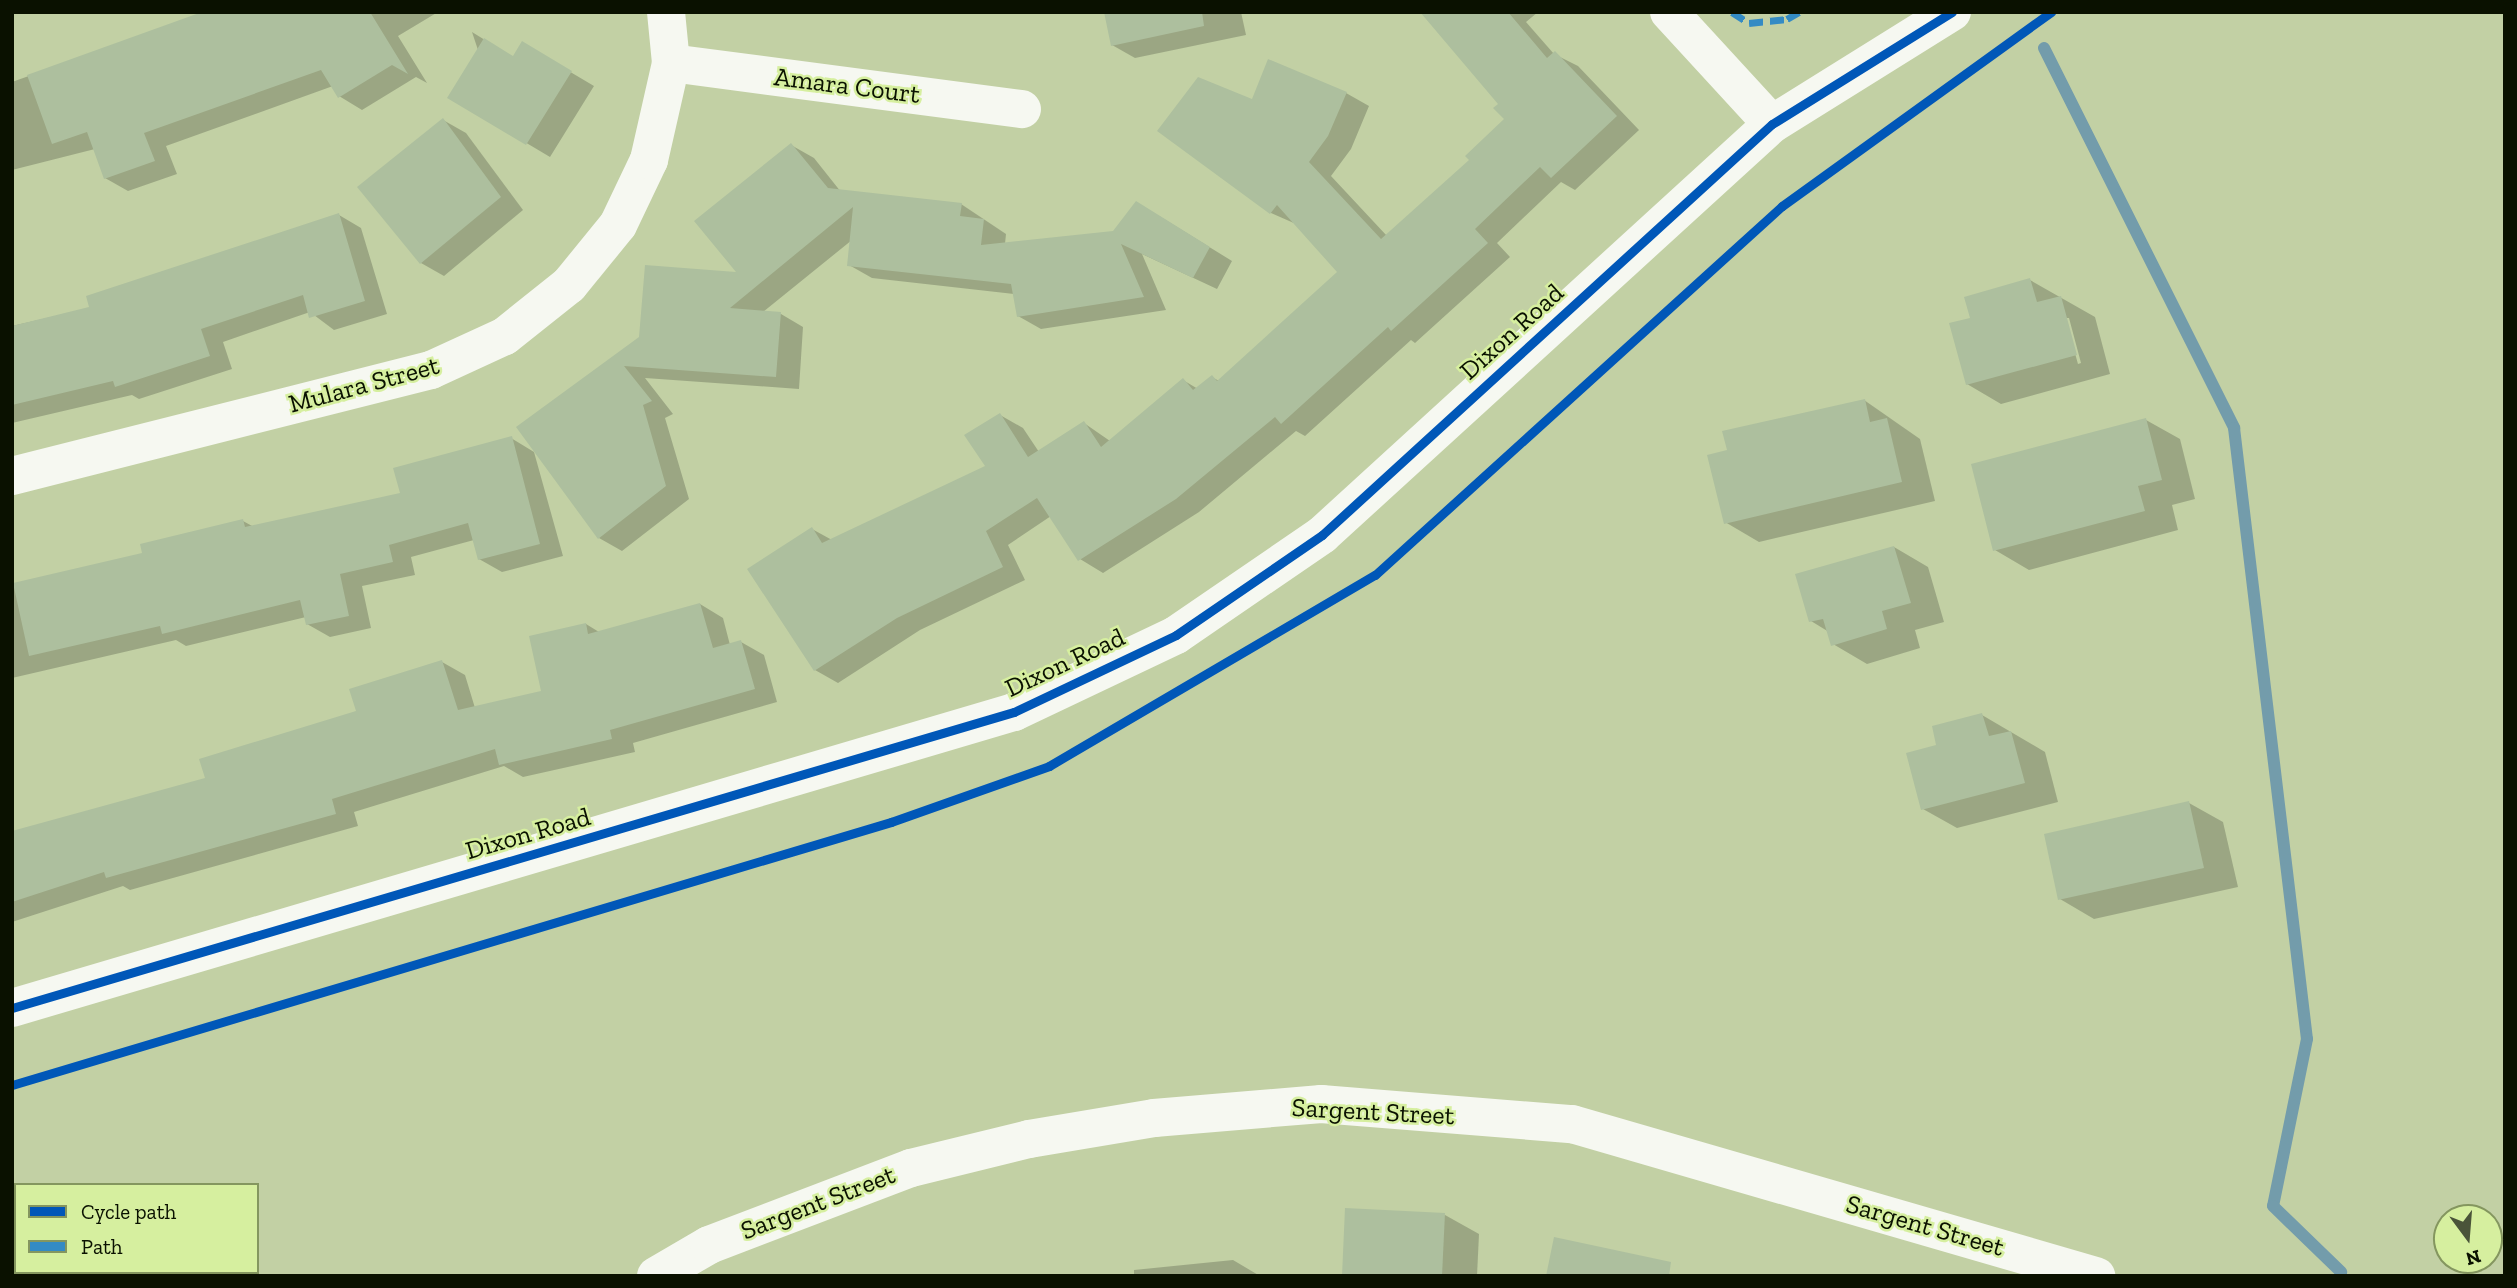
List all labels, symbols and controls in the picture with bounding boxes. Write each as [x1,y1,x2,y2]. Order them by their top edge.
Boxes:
street label: Amara Court [772,62,922,110]
street label: Dixon Road [1454,277,1570,387]
street label: Mulara Street [285,350,443,420]
street label: Dixon Road [1000,622,1130,704]
street label: Dixon Road [462,801,594,867]
street label: Sargent Street [1291,1092,1455,1132]
street label: Sargent Street [736,1159,900,1247]
legend [14,1183,259,1274]
street label: Sargent Street [1842,1189,2008,1263]
text: Cycle path [81,1199,176,1224]
north arrow [2433,1204,2503,1274]
text: Path [81,1234,123,1259]
text: N [2463,1245,2483,1271]

